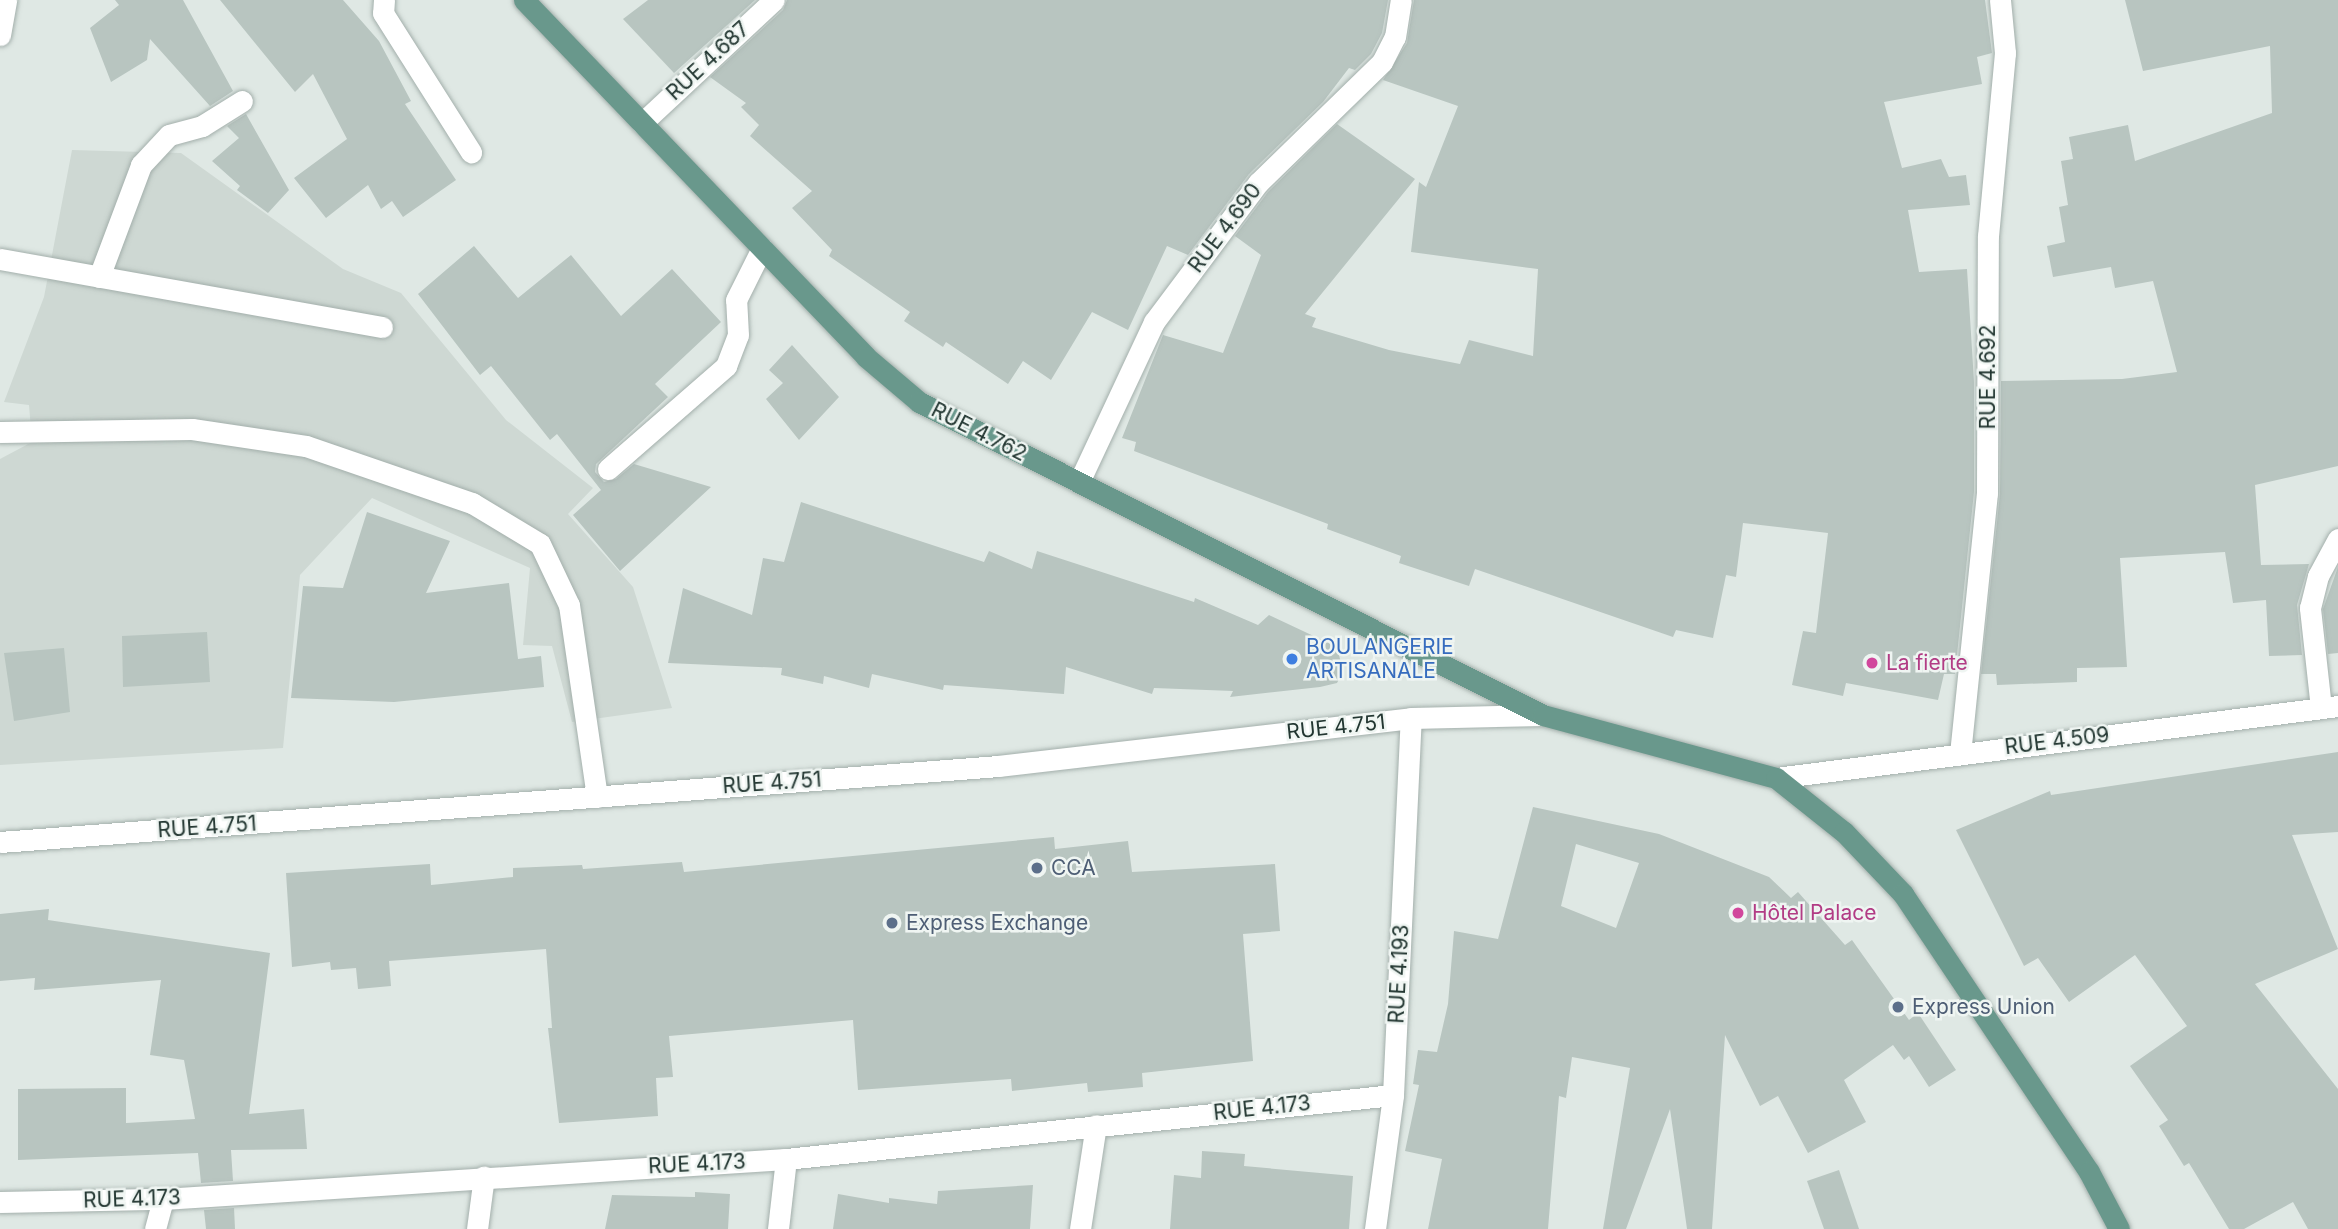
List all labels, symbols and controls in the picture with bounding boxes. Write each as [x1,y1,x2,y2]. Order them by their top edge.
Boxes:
street label: RUE 4.687 [661,16,755,106]
street label: RUE 4.690 [1183,178,1267,278]
street label: RUE 4.692 [1975,325,2001,429]
street label: RUE 4.762 [927,397,1031,467]
place label: BOULANGERIE ARTISANALE [1306,634,1454,684]
place label: La fierte [1886,650,1968,676]
marker: BOULANGERIE ARTISANALE [1284,651,1300,667]
marker: La fierte [1864,655,1880,671]
street label: RUE 4.751 [1285,709,1387,745]
street label: RUE 4.509 [2003,722,2111,760]
street label: RUE 4.751 [722,767,822,799]
street label: RUE 4.751 [157,811,257,843]
place label: CCA [1051,855,1096,881]
marker: CCA [1029,860,1045,876]
place label: Hôtel Palace [1752,900,1876,926]
marker: Hôtel Palace [1730,905,1746,921]
place label: Express Exchange [906,910,1088,936]
marker: Express Exchange [884,915,900,931]
street label: RUE 4.193 [1384,924,1414,1024]
place label: Express Union [1912,994,2055,1020]
marker: Express Union [1890,999,1906,1015]
street label: RUE 4.173 [1212,1090,1312,1126]
street label: RUE 4.173 [648,1149,746,1179]
street label: RUE 4.173 [83,1185,181,1213]

